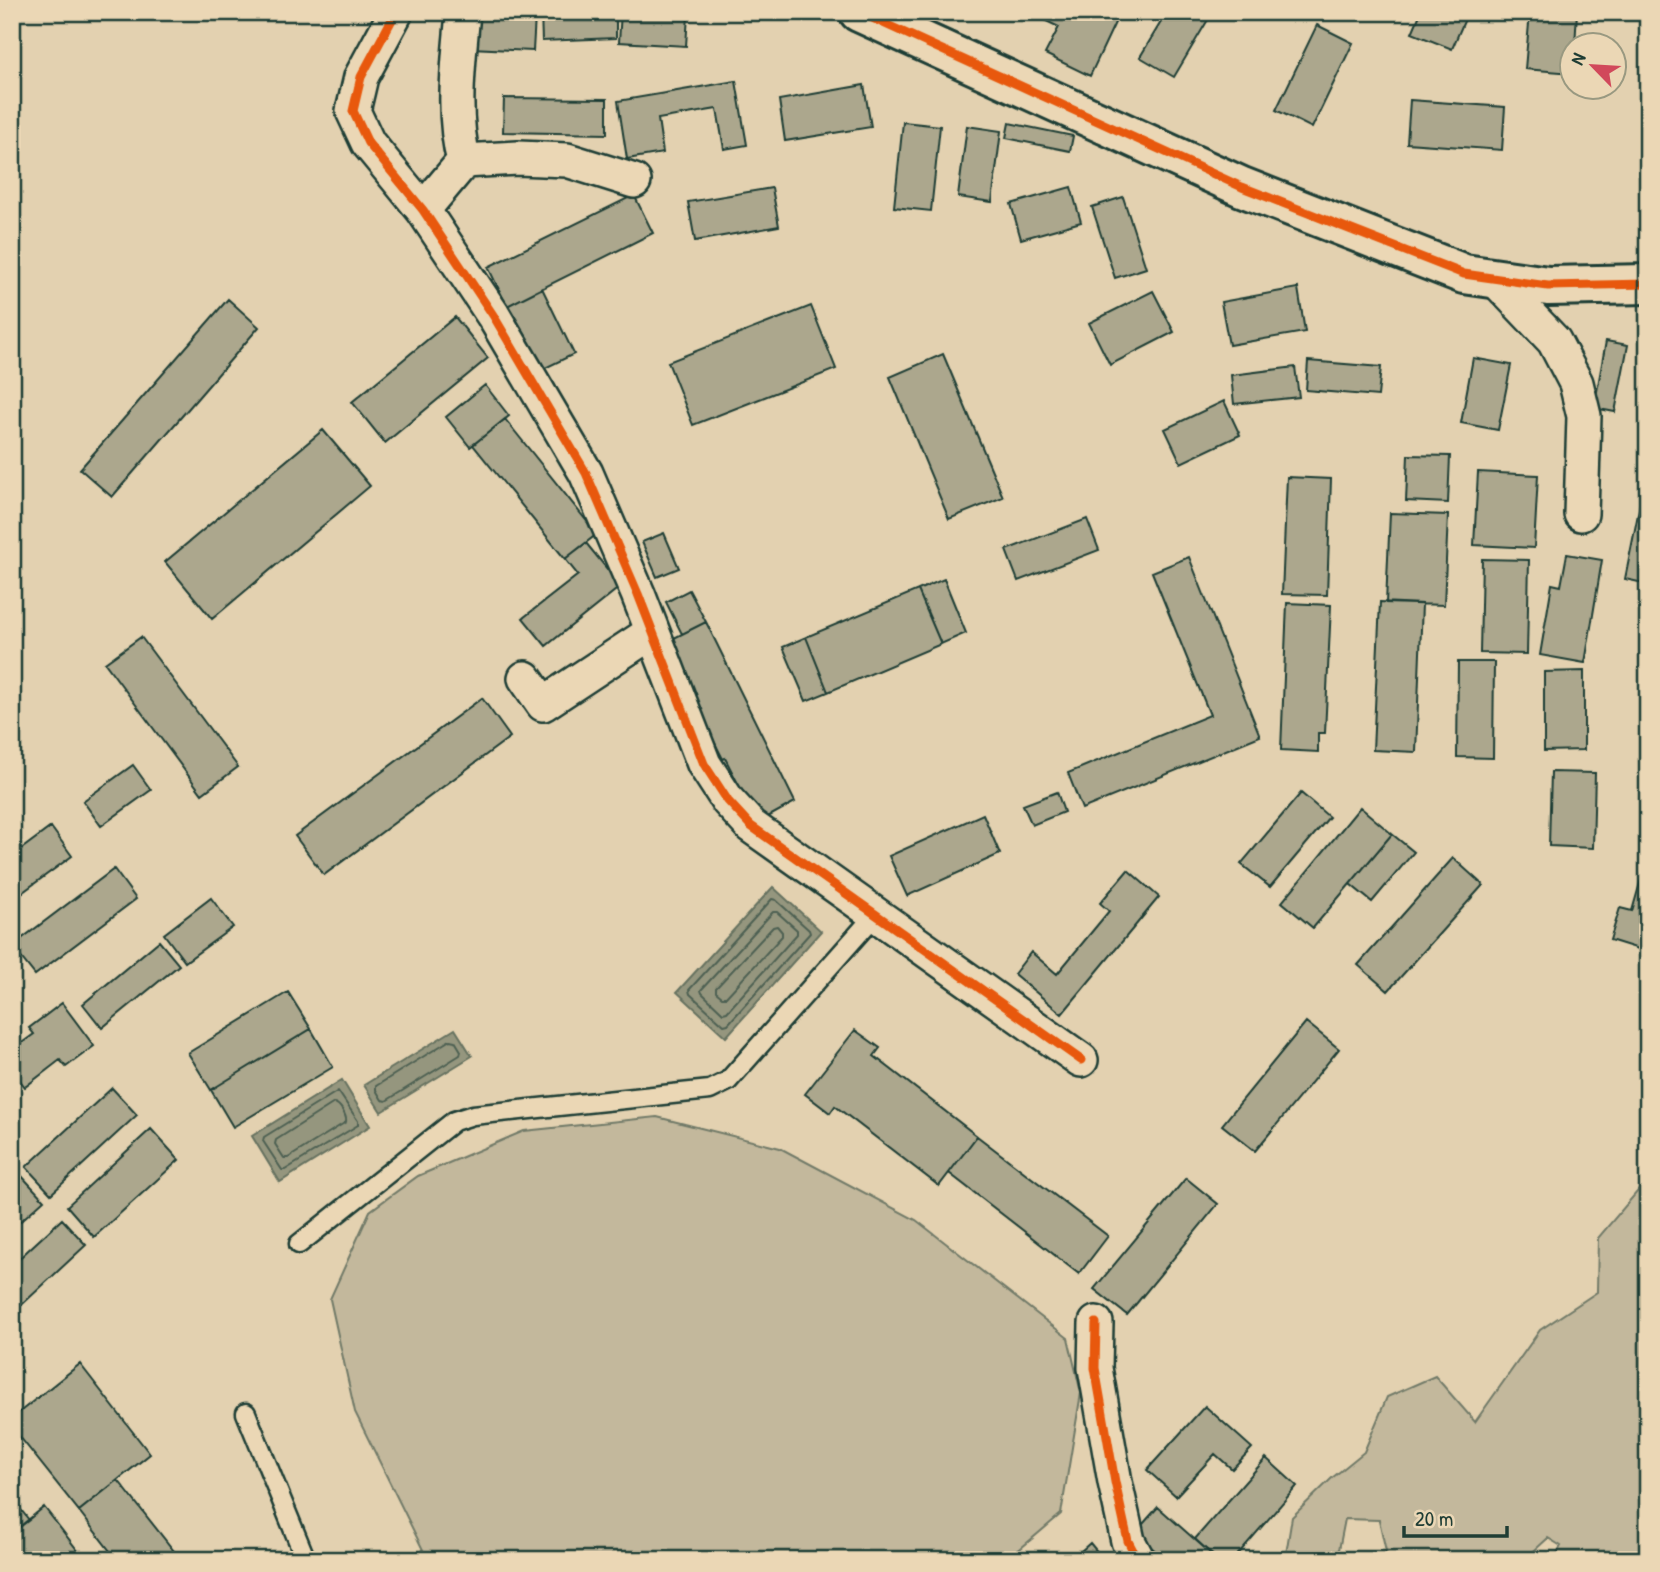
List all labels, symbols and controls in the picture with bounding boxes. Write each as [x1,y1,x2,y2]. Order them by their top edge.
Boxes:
north arrow [1558,32,1628,102]
text: N [1564,49,1592,69]
scale bar [1404,1495,1508,1539]
text: 20 m [1415,1504,1453,1533]

